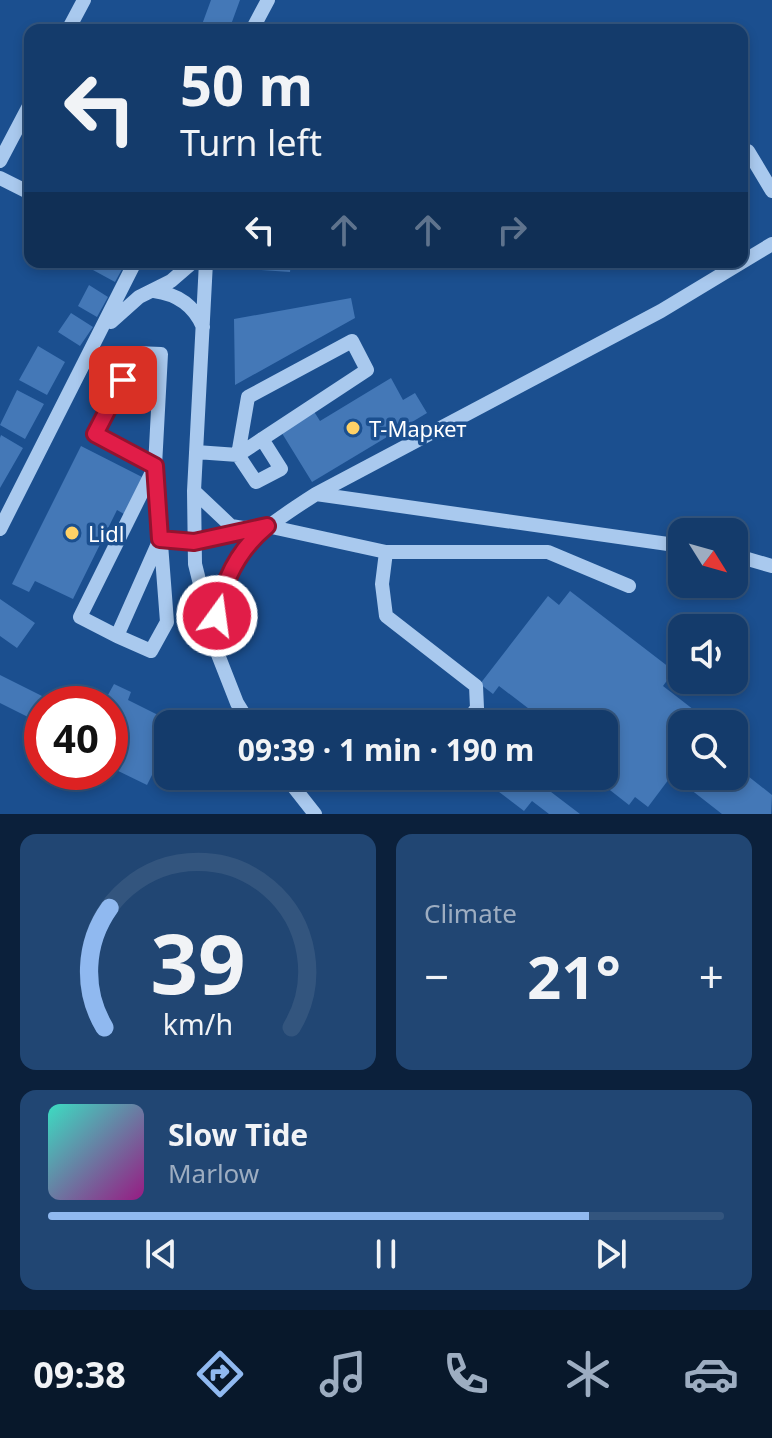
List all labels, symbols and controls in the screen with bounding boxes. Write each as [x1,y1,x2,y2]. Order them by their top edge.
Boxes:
text: 50 m [180,46,313,122]
icon: left [48,56,152,160]
text: Turn left [180,118,322,167]
icon: left [238,208,282,252]
icon: ahead [322,208,366,252]
icon: ahead [406,208,450,252]
icon: right [490,208,534,252]
pin [89,346,157,414]
icon: arrive [101,358,145,402]
place label: Т-Маркет [369,413,466,443]
marker: Т-Маркет [344,419,362,437]
place label: Lidl [88,518,124,548]
north arrow [668,518,748,598]
map controls [668,518,748,790]
marker: Lidl [63,524,81,542]
position arrow [175,574,259,658]
button: sound [668,614,748,694]
speed limit sign: 40 [24,686,128,790]
button: search [668,710,748,790]
text: 09:39 · 1 min · 190 m [238,729,534,770]
text: Climate [424,895,517,931]
text: 39 [150,905,246,1018]
text: 21° [527,935,621,1017]
text: − [424,946,449,1006]
text: + [699,946,724,1006]
text: km/h [163,1004,233,1043]
text: Slow Tide [168,1114,308,1155]
text: Marlow [168,1155,259,1191]
icon: previous [139,1232,183,1276]
icon: pause [364,1232,408,1276]
icon: next [589,1232,633,1276]
icon: directions [192,1346,248,1402]
icon: music [315,1346,371,1402]
icon: phone [438,1346,494,1402]
icon: climate [560,1346,616,1402]
icon: car [683,1346,739,1402]
text: 09:38 [33,1350,126,1399]

